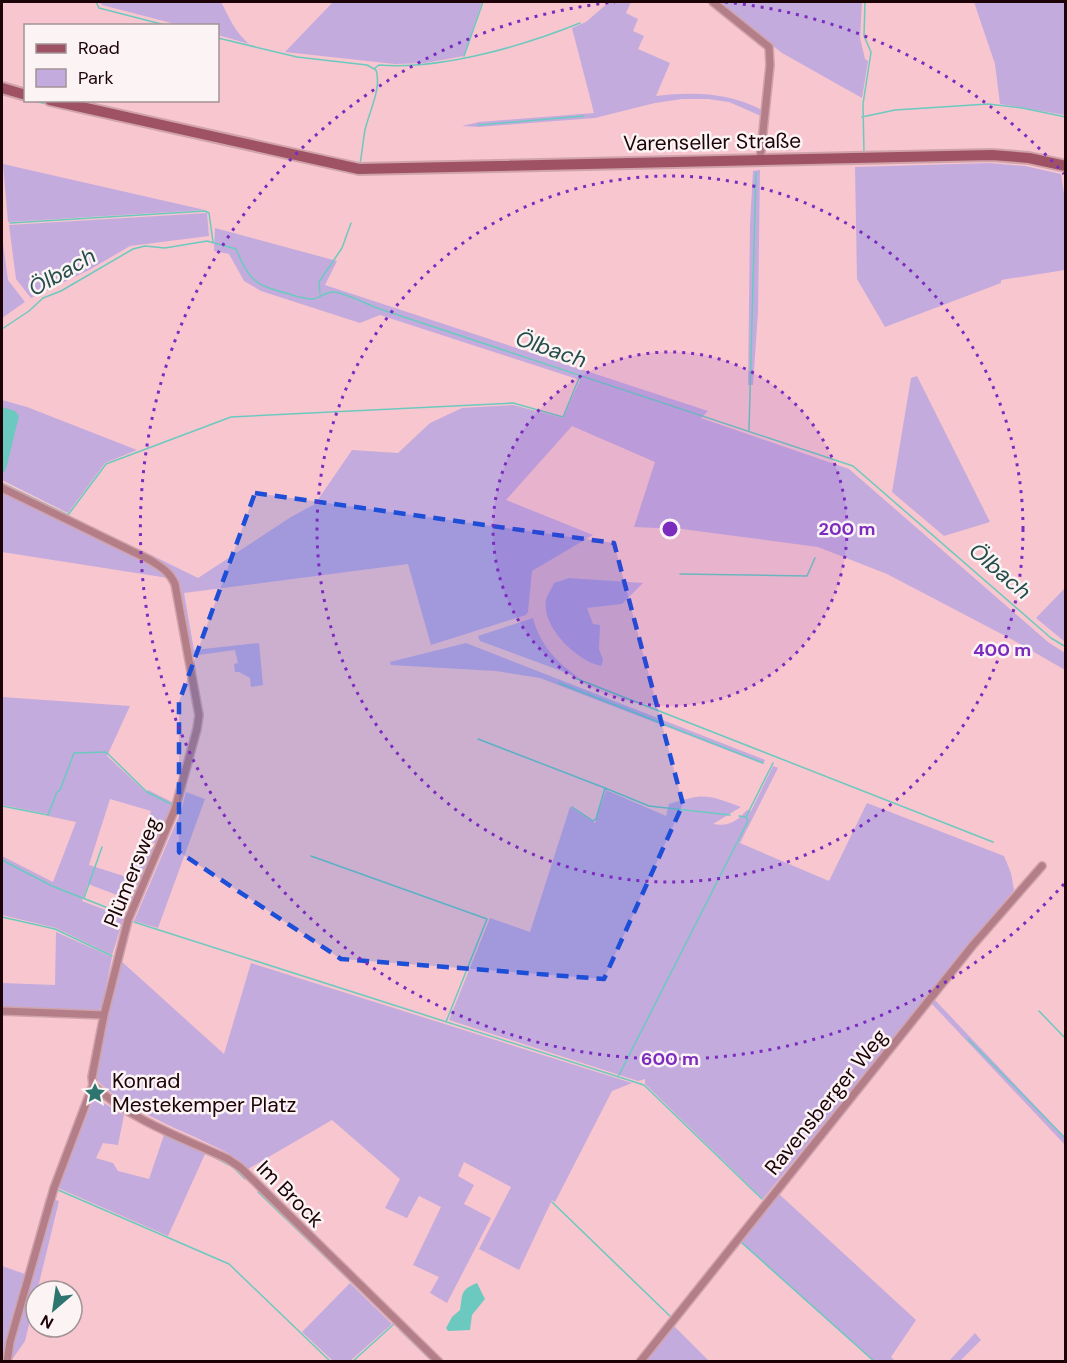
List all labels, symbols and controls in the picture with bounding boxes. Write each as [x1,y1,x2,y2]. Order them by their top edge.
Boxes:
legend [24,24,219,102]
text: Road [78,36,120,60]
text: Park [78,66,114,90]
street label: Varenseller Straße [623,126,801,158]
water label: Ölbach [23,241,101,303]
water label: Ölbach [512,323,590,375]
text: 200 m [819,517,875,541]
centre of rings [660,519,680,539]
water label: Ölbach [963,536,1037,606]
text: 400 m [973,638,1031,662]
street label: Plümersweg [97,812,167,931]
street label: Ravensberger Weg [758,1023,894,1181]
text: 600 m [641,1047,699,1071]
place label: Konrad Mestekemper Platz [112,1067,296,1119]
place icon: Konrad Mestekemper Platz [83,1081,107,1105]
street label: Im Brock [250,1154,330,1234]
north arrow [24,1279,84,1339]
text: N [37,1310,57,1334]

